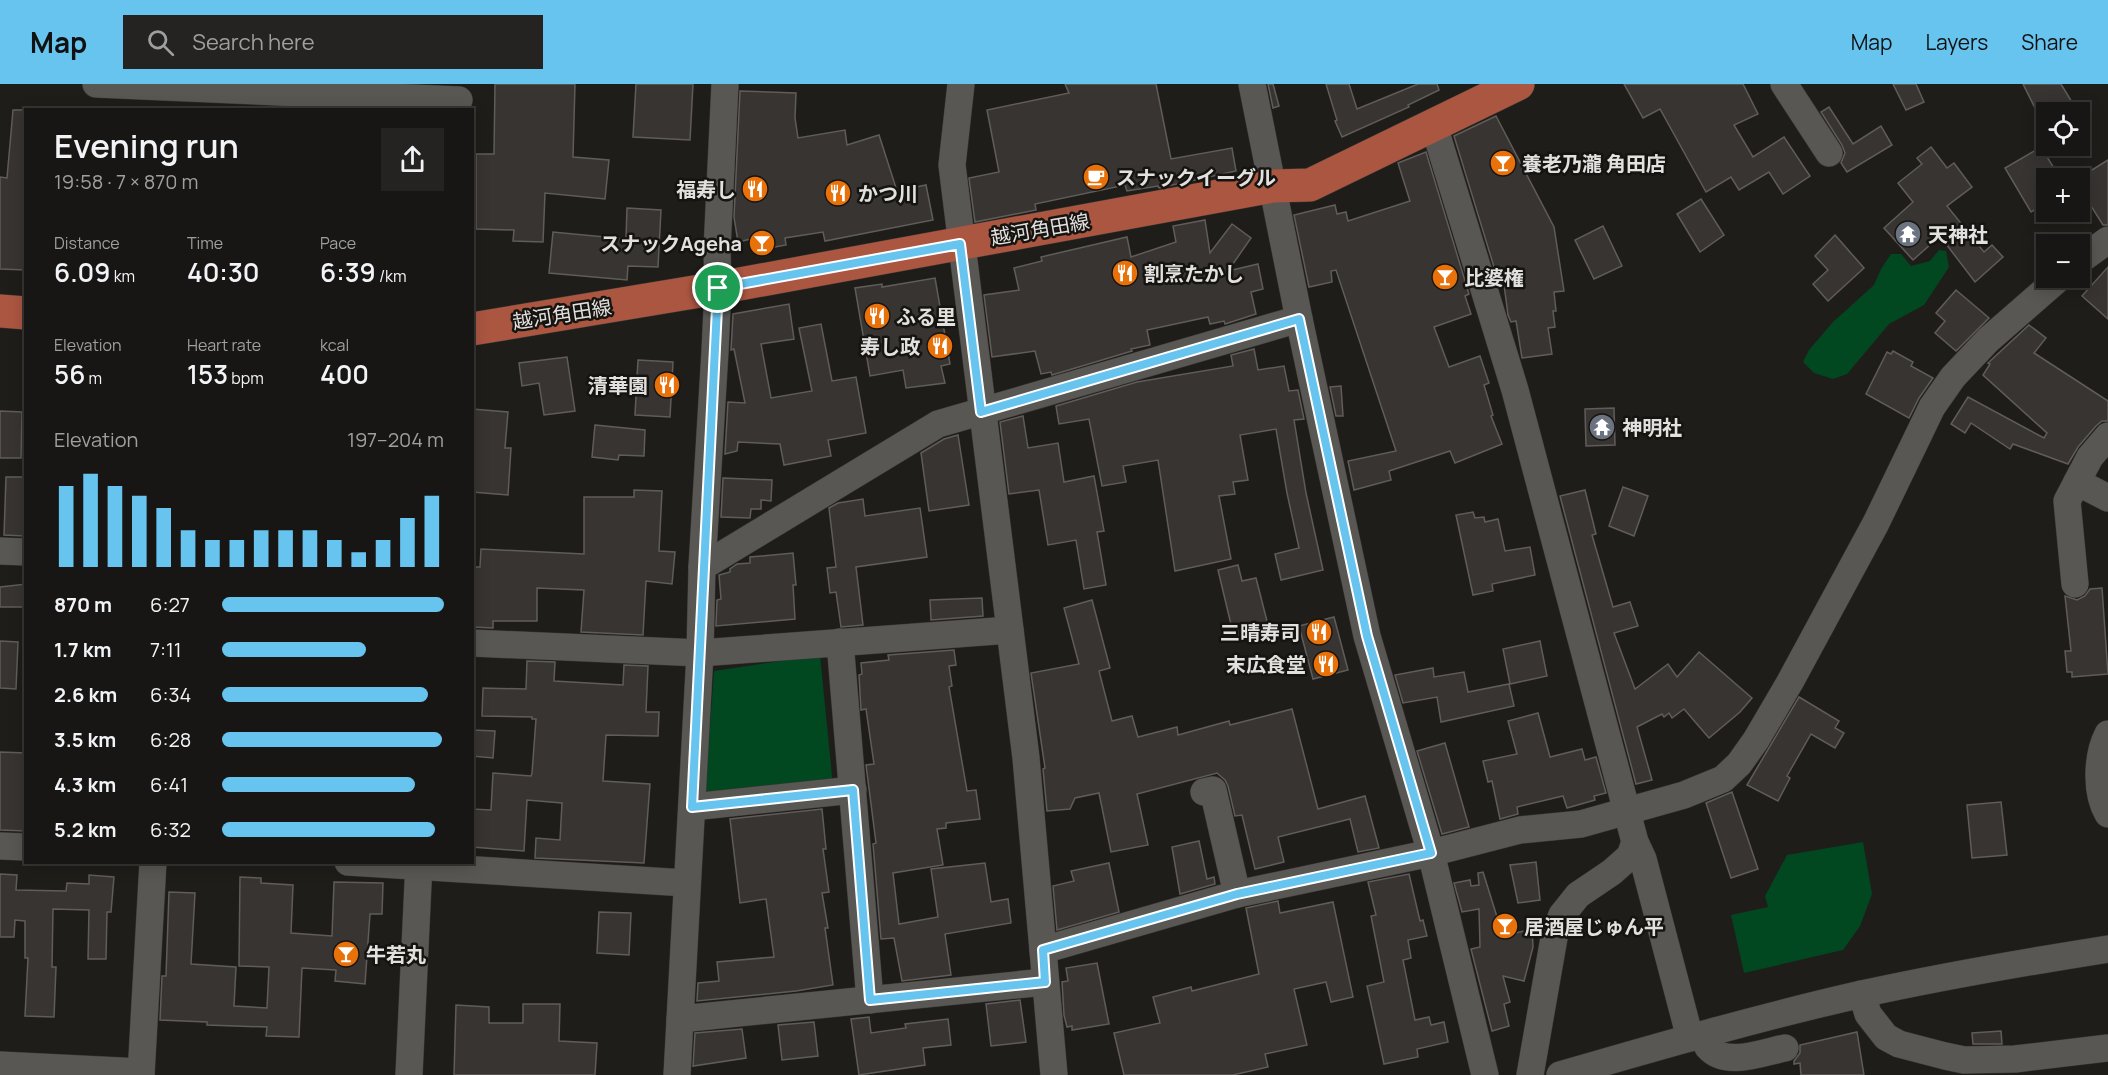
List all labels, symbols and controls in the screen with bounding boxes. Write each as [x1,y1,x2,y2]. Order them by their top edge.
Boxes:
search box [123,15,543,69]
text: Map [30,23,87,61]
icon: search [144,26,177,59]
text: Search here [192,27,315,57]
text: Map [1851,28,1892,56]
text: Layers [1925,28,1988,56]
text: Share [2021,28,2078,56]
map controls [2036,102,2090,288]
button: locate [2036,102,2090,156]
text: Evening run [54,123,239,168]
button: share [381,128,444,191]
bar icon: 養老乃瀧 角田店 [1488,148,1518,178]
place label: 養老乃瀧 角田店 [1522,150,1666,177]
cafe icon: スナックイーグル [1081,162,1111,192]
place label: スナックイーグル [1116,164,1276,191]
text: 19:58 · 7 × 870 m [54,168,198,195]
button: + [2036,168,2090,222]
restaurant icon: 福寿し [740,174,770,204]
place label: 福寿し [676,176,736,203]
restaurant icon: かつ川 [823,178,853,208]
place label: かつ川 [858,180,918,207]
street label: 越河角田線 [988,207,1092,251]
temple icon: 天神社 [1893,219,1923,249]
place label: 天神社 [1928,221,1988,248]
bar icon: スナックAgeha [747,228,777,258]
place label: スナックAgeha [600,230,742,257]
text: Distance [54,232,120,254]
text: Time [187,232,223,254]
text: Pace [320,232,356,254]
button: − [2036,234,2090,288]
text: 6.09 [54,254,110,290]
text: 40:30 [187,254,259,290]
text: 6:39 [320,254,376,290]
restaurant icon: 割烹たかし [1110,258,1140,288]
place label: 割烹たかし [1144,260,1244,287]
pin [692,262,743,313]
bar icon: 比婆権 [1430,262,1460,292]
place label: 比婆権 [1464,264,1524,291]
text: km [110,265,135,287]
text: /km [376,265,407,287]
icon: arrive [701,271,734,304]
street label: 越河角田線 [511,293,613,335]
restaurant icon: ふる里 [862,301,892,331]
place label: ふる里 [896,303,956,330]
restaurant icon: 寿し政 [925,331,955,361]
place label: 寿し政 [860,333,920,360]
text: Elevation [54,334,122,356]
text: Heart rate [187,334,261,356]
text: kcal [320,334,349,356]
text: 56 [54,356,85,392]
text: 153 [187,356,228,392]
text: 400 [320,356,369,392]
text: m [85,367,102,389]
text: bpm [228,367,264,389]
restaurant icon: 清華園 [652,370,682,400]
place label: 清華園 [588,372,648,399]
temple icon: 神明社 [1587,412,1617,442]
place label: 神明社 [1622,414,1682,441]
text: Elevation [54,426,138,453]
text: 197–204 m [347,426,444,453]
text: 870 m [54,591,112,618]
text: 6:27 [150,591,190,618]
restaurant icon: 三晴寿司 [1304,617,1334,647]
place label: 三晴寿司 [1220,619,1300,646]
text: 1.7 km [54,636,111,663]
text: 7:11 [150,636,182,663]
restaurant icon: 末広食堂 [1311,649,1341,679]
place label: 末広食堂 [1226,651,1306,678]
text: 2.6 km [54,681,117,708]
text: 6:34 [150,681,191,708]
text: 3.5 km [54,726,116,753]
text: 6:28 [150,726,191,753]
text: 4.3 km [54,771,116,798]
text: 6:41 [150,771,188,798]
text: 5.2 km [54,816,116,843]
text: 6:32 [150,816,191,843]
bar icon: 居酒屋じゅん平 [1490,911,1520,941]
place label: 居酒屋じゅん平 [1524,913,1664,940]
bar icon: 牛若丸 [331,939,361,969]
place label: 牛若丸 [366,941,426,968]

